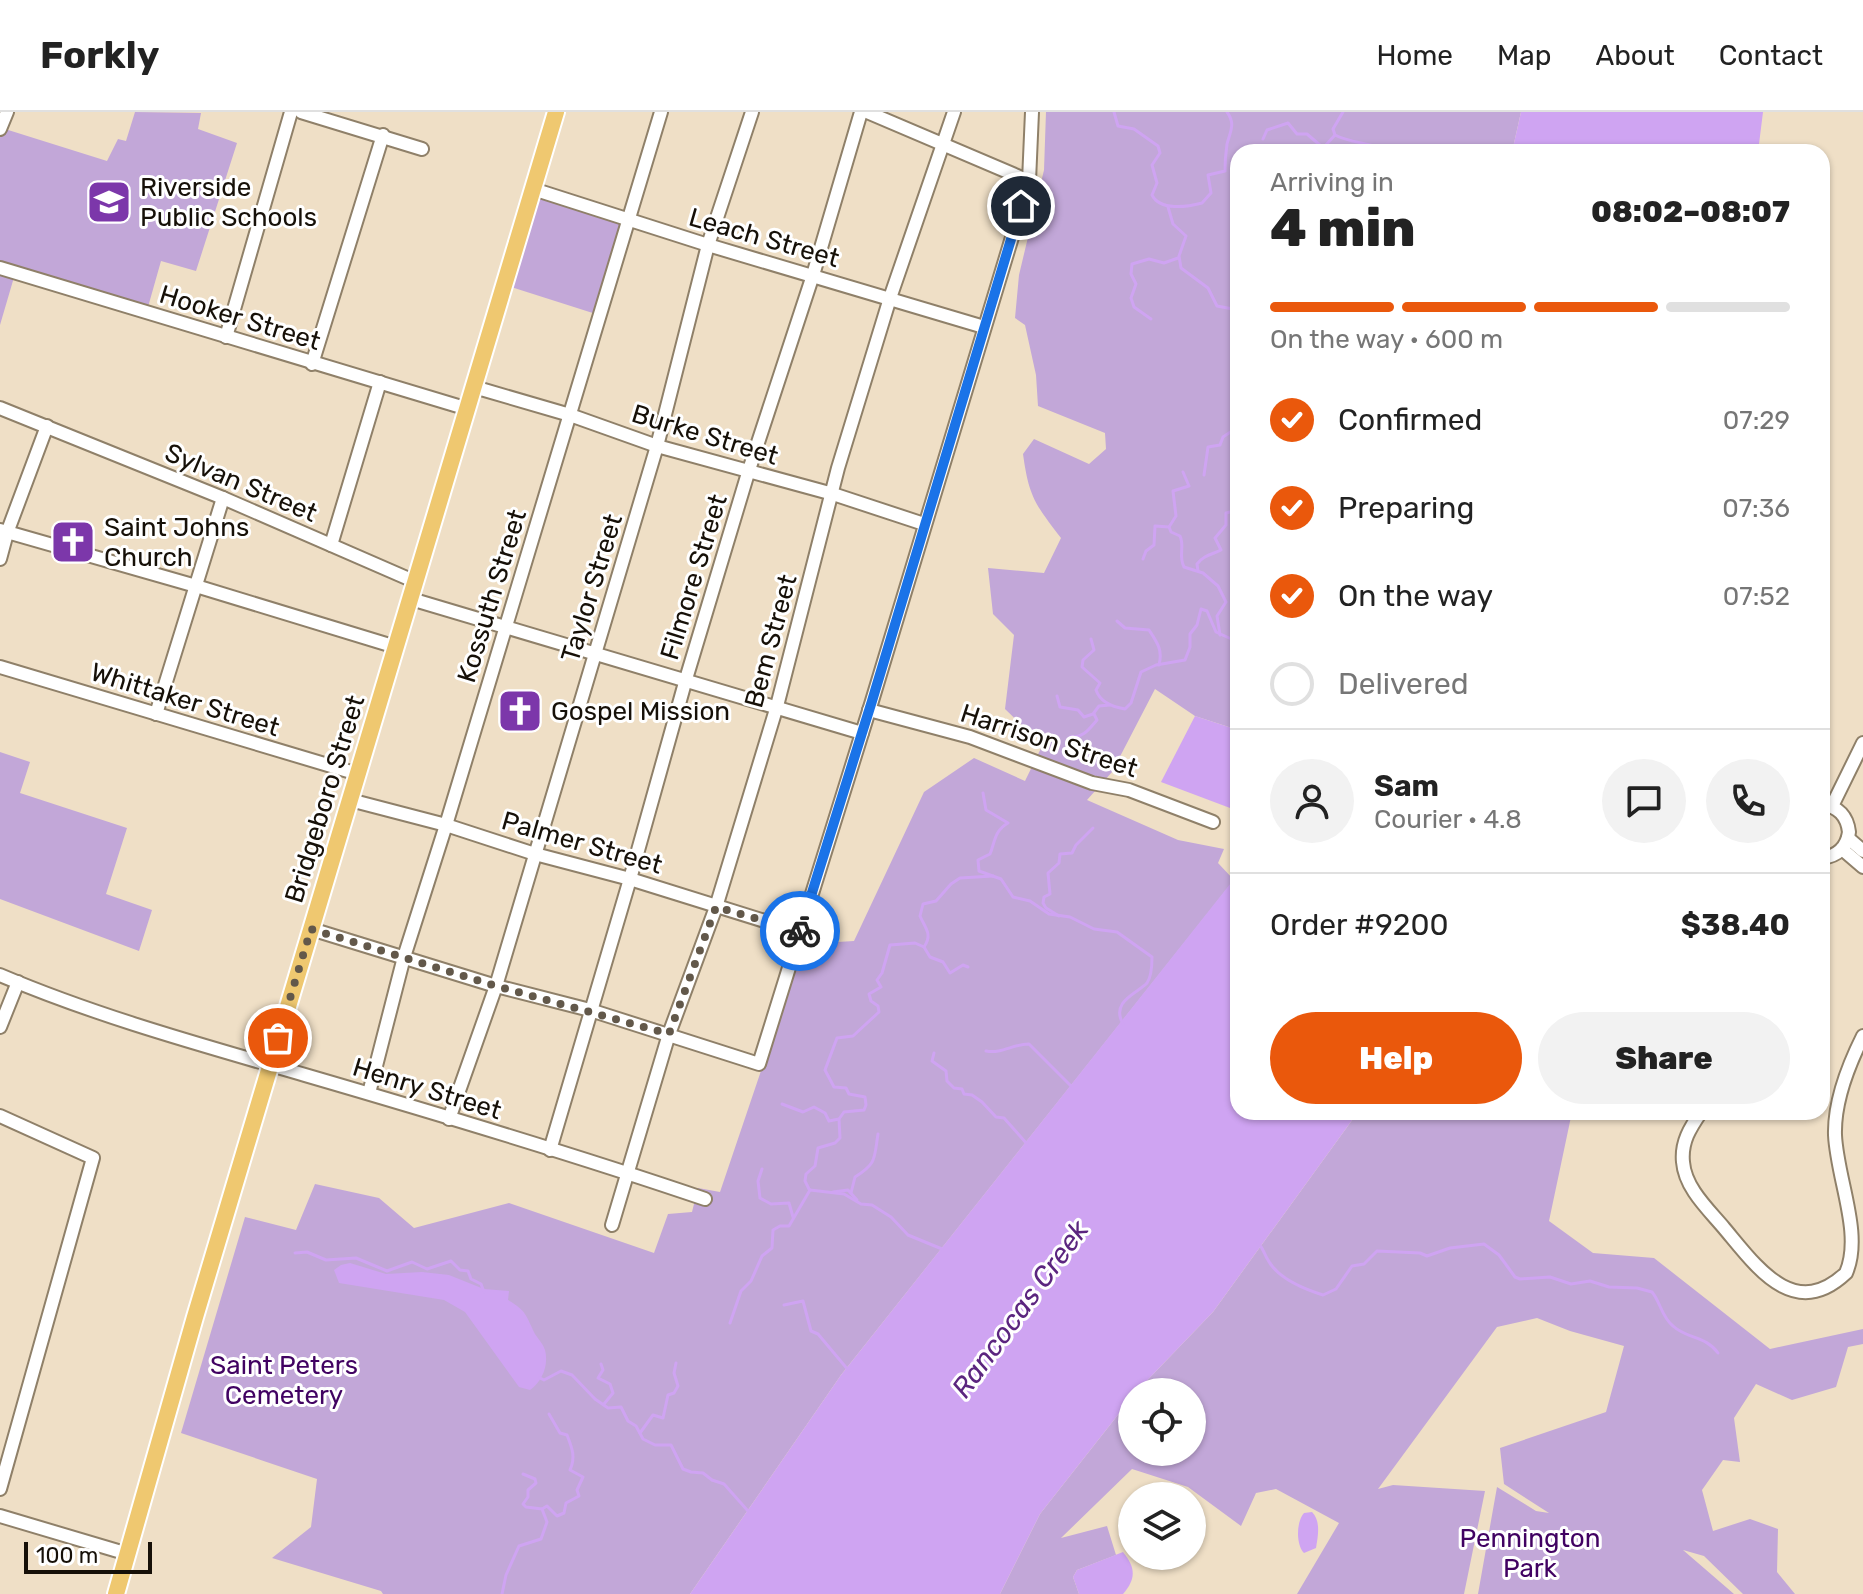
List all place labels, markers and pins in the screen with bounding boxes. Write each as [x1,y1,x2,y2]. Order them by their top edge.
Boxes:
place label: Riverside Public Schools [140,172,317,233]
pin [987,172,1055,240]
school or university icon: Riverside Public Schools [85,178,133,226]
place label: Saint Johns Church [104,512,249,573]
church icon: Saint Johns Church [49,518,97,566]
church icon: Gospel Mission [496,687,544,735]
place label: Gospel Mission [551,696,730,727]
pin [244,1004,312,1072]

